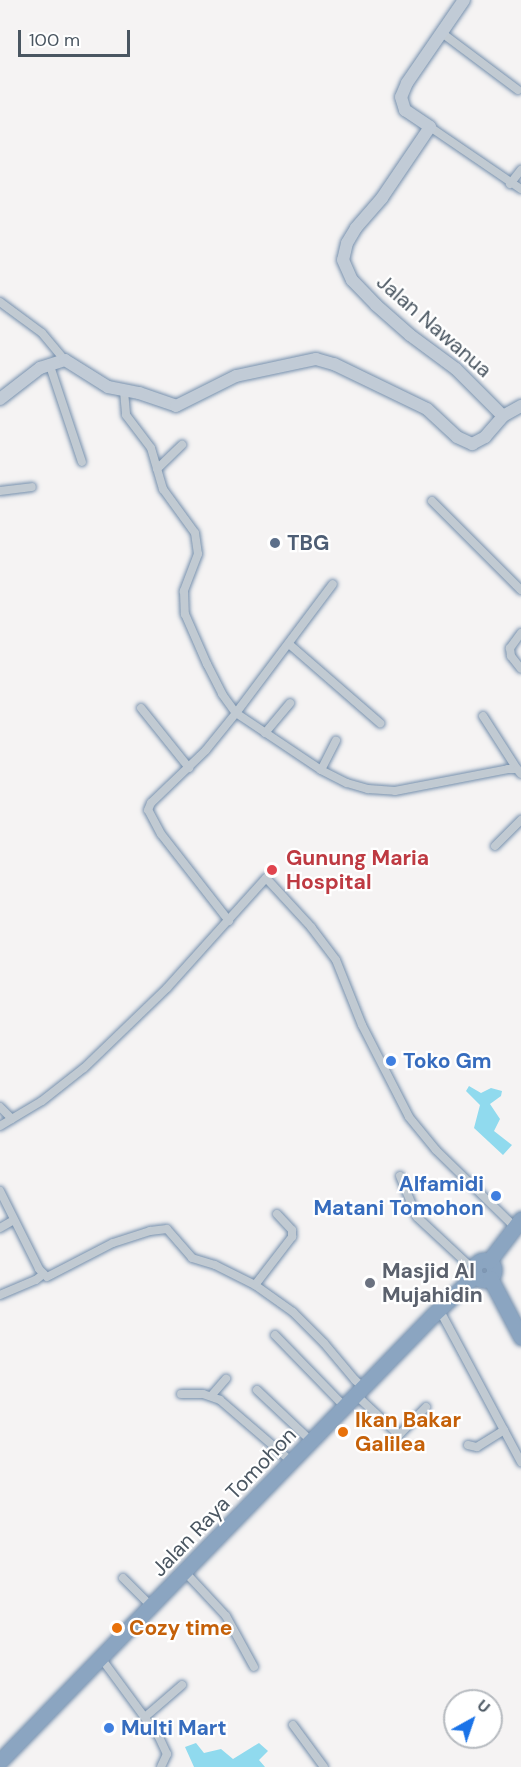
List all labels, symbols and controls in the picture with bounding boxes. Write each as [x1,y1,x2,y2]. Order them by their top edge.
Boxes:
scale bar [21,18,134,56]
text: 100 m [29,28,80,52]
street label: Jalan Nawanua [371,269,497,383]
place label: TBG [287,530,329,556]
marker: TBG [268,536,282,550]
place label: Gunung Maria Hospital [286,845,429,895]
marker: Gunung Maria Hospital [263,861,281,879]
place label: Toko Gm [403,1048,492,1074]
marker: Toko Gm [384,1054,398,1068]
place label: Alfamidi Matani Tomohon [313,1171,484,1221]
marker: Alfamidi Matani Tomohon [489,1189,503,1203]
place label: Masjid Al Mujahidin [382,1258,483,1308]
marker: Masjid Al Mujahidin [363,1276,377,1290]
place label: Ikan Bakar Galilea [355,1407,461,1457]
street label: Jalan Raya Tomohon [146,1422,302,1582]
marker: Ikan Bakar Galilea [336,1425,350,1439]
place label: Cozy time [129,1615,232,1641]
marker: Cozy time [110,1621,124,1635]
north arrow [443,1689,503,1749]
text: U [473,1695,495,1718]
place label: Multi Mart [121,1715,227,1741]
marker: Multi Mart [102,1721,116,1735]

